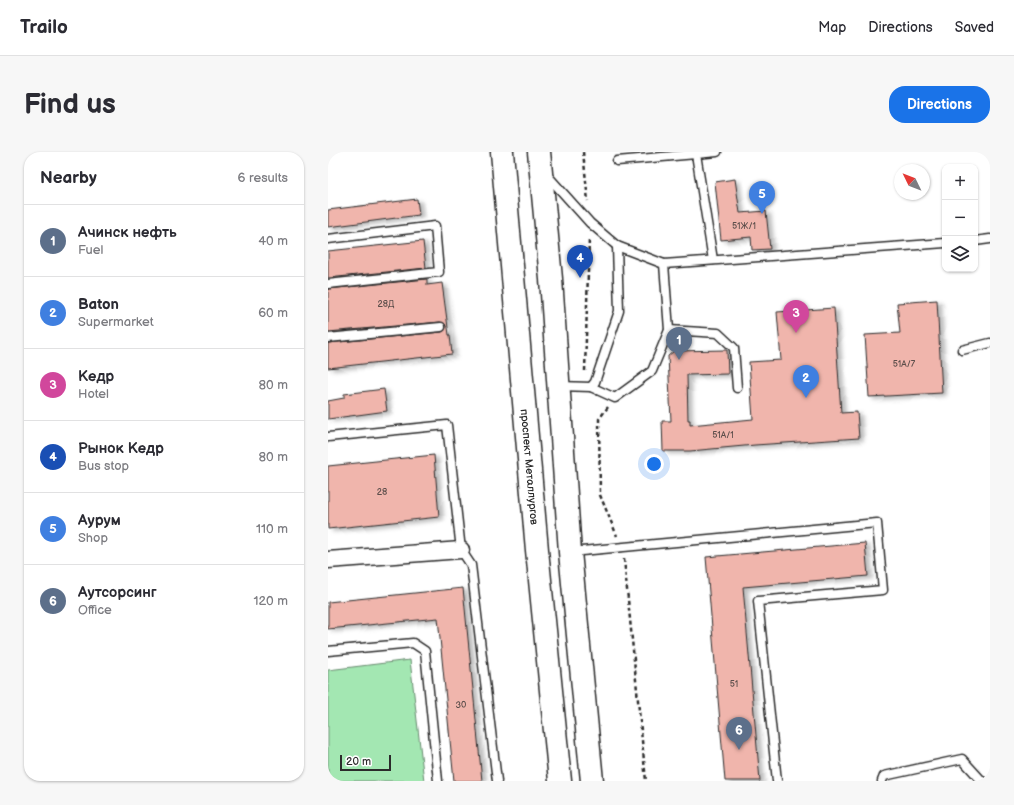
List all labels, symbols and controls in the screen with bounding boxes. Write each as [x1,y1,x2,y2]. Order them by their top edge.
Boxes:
text: Trailo [20,16,68,39]
text: Map [818,19,846,36]
text: Directions [868,19,933,36]
text: Saved [955,19,994,36]
button: Directions [889,86,990,123]
text: Find us [24,88,116,121]
north arrow [894,164,930,200]
map controls [942,164,978,272]
button: + [942,164,978,200]
text: Nearby [40,168,97,188]
text: 6 results [238,170,288,186]
pin: 5 [749,181,775,214]
button: − [942,200,978,236]
house number: 51Ж/1 [732,221,756,232]
text: Ачинск нефть [78,223,177,242]
text: 1 [50,233,56,249]
text: 40 m [258,233,288,249]
button: layers [942,236,978,272]
text: Fuel [78,242,103,258]
pin: 4 [567,245,593,278]
text: Baton [78,295,119,314]
house number: 28Д [378,299,395,310]
pin: 3 [783,300,809,333]
text: 2 [49,305,57,321]
text: 60 m [258,305,288,321]
text: Supermarket [78,314,154,330]
pin: 1 [666,327,692,360]
house number: 51А/7 [893,359,916,370]
pin: 2 [793,365,819,398]
text: Кедр [78,367,114,386]
text: 3 [49,377,57,393]
text: 80 m [259,377,288,393]
text: Hotel [78,386,109,402]
street label: проспект Металлургов [518,408,541,526]
house number: 51А/1 [712,430,734,441]
text: Рынок Кедр [78,439,164,458]
text: 4 [49,449,57,465]
text: 80 m [259,449,288,465]
your location [644,454,664,474]
text: Bus stop [78,458,129,474]
house number: 28 [377,487,387,498]
text: Аурум [78,511,121,530]
text: 5 [49,521,57,537]
text: 110 m [256,521,288,537]
text: Shop [78,530,108,546]
text: Аутсорсинг [78,583,157,602]
text: 6 [49,593,57,609]
text: 120 m [253,593,288,609]
text: Office [78,602,112,618]
house number: 51 [730,679,738,690]
house number: 30 [456,700,466,711]
pin: 6 [726,717,752,750]
scale bar [340,753,391,772]
text: 20 m [346,755,371,768]

